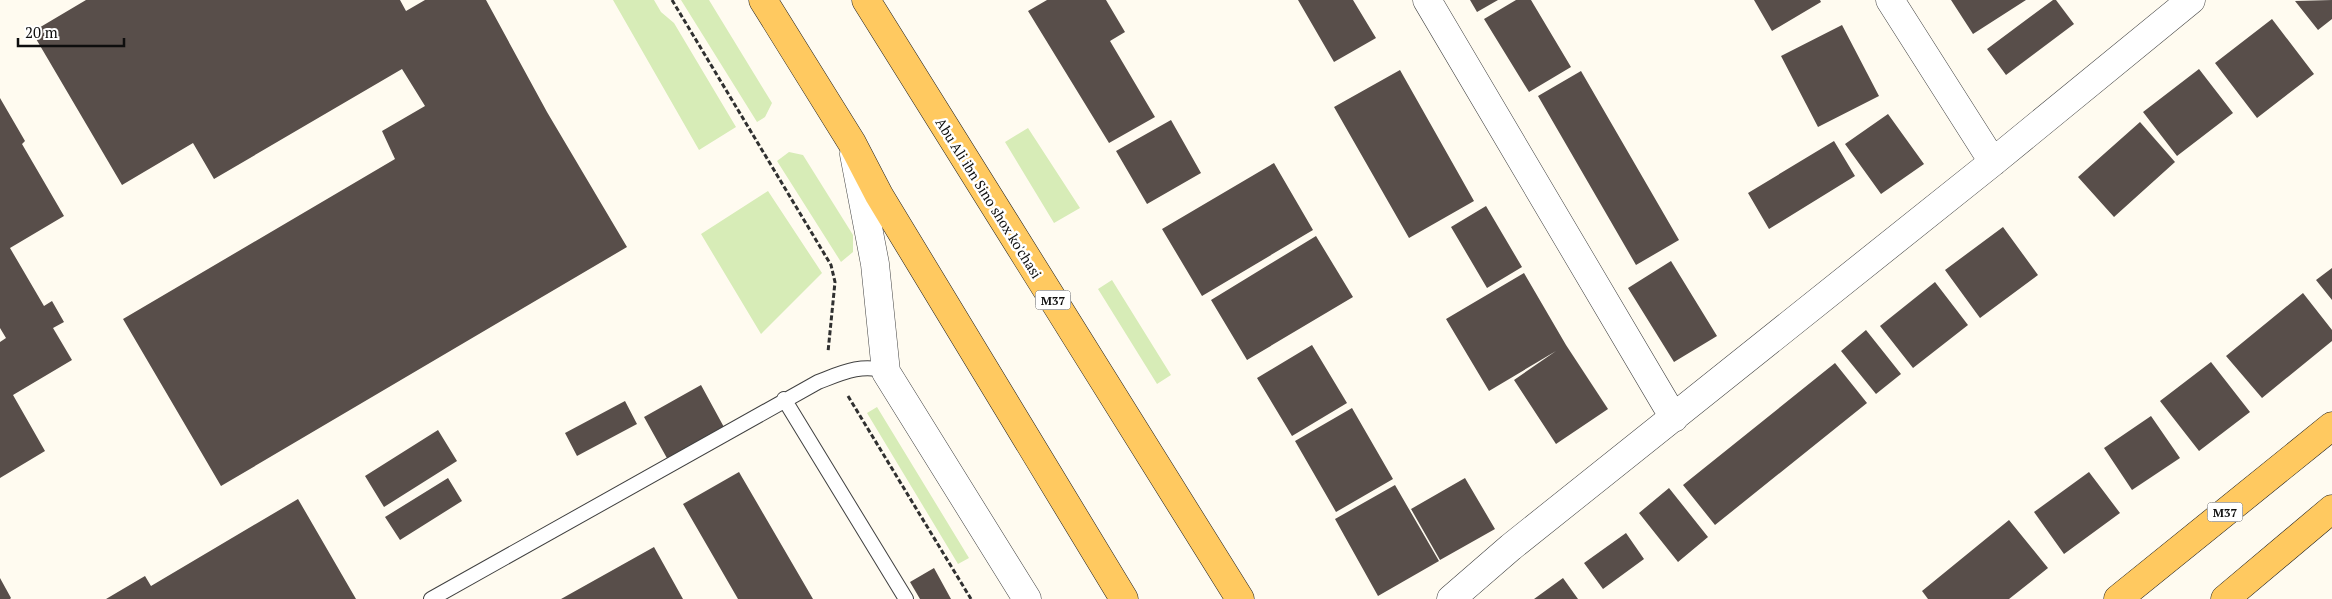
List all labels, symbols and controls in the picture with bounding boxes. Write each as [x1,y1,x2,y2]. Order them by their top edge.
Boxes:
scale bar [18,15,124,47]
text: 20 m [25,22,58,42]
street label: Abu Ali ibn Sino shox ko'chasi [932,114,1046,282]
road number: M37 [1036,290,1070,310]
road number: M37 [2208,502,2242,522]

